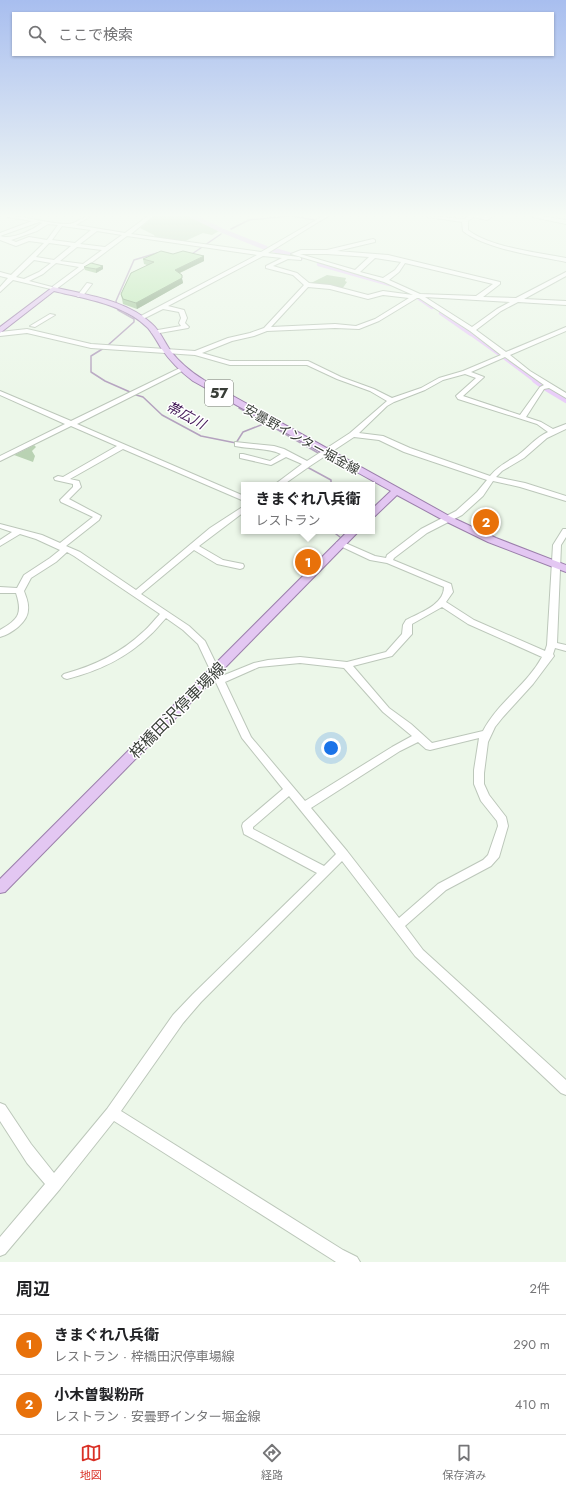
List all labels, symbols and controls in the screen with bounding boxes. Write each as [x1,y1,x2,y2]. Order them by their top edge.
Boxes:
search box [12,12,554,56]
icon: search [26,23,48,45]
text: ここで検索 [58,24,133,46]
road number: 57 [205,380,233,406]
water label: 帯広川 [163,396,211,435]
street label: 安曇野インター堀金線 [240,400,363,479]
popup [241,482,375,534]
text: きまぐれ八兵衛 [255,488,361,510]
pin: 2 [473,507,499,537]
text: レストラン [255,511,321,530]
pin: 1 [295,547,321,577]
street label: 梓橋田沢停車場線 [124,657,231,764]
your location [321,738,341,758]
text: 周辺 [16,1277,50,1301]
text: 2件 [530,1279,550,1298]
text: きまぐれ八兵衛 [54,1324,159,1346]
text: 1 [26,1335,32,1354]
text: 290 m [513,1335,550,1354]
text: レストラン · 梓橋田沢停車場線 [54,1347,235,1366]
text: 小木曽製粉所 [54,1384,144,1406]
text: 2 [25,1395,33,1414]
text: 410 m [515,1395,550,1414]
text: レストラン · 安曇野インター堀金線 [54,1407,261,1426]
tab: 地図 [80,1442,102,1483]
tab: 経路 [261,1442,283,1483]
tab: 保存済み [442,1442,486,1483]

